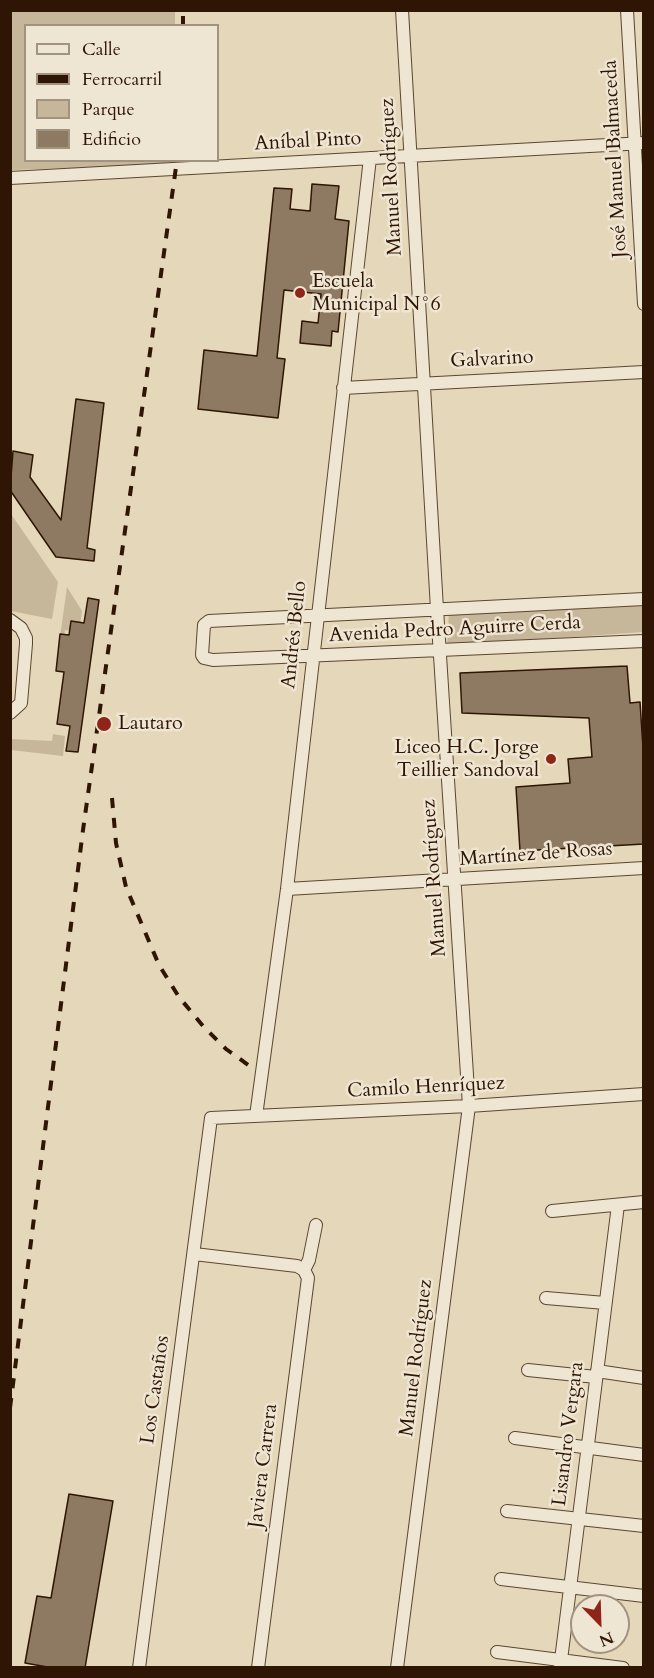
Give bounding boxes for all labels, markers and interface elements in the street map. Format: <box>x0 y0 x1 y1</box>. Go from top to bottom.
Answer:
legend <box>24 24 219 162</box>
text: Calle <box>82 37 121 62</box>
street label: José Manuel Balmaceda <box>599 59 633 259</box>
text: Ferrocarril <box>82 67 162 92</box>
text: Parque <box>82 97 135 122</box>
street label: Manuel Rodríguez <box>376 98 408 256</box>
text: Edificio <box>82 127 141 152</box>
street label: Aníbal Pinto <box>254 127 362 157</box>
place label: Escuela Municipal N°6 <box>312 270 441 317</box>
marker: Escuela Municipal N°6 <box>293 286 307 300</box>
street label: Galvarino <box>450 346 534 374</box>
street label: Andrés Bello <box>277 580 313 690</box>
street label: Avenida Pedro Aguirre Cerda <box>328 611 582 649</box>
place label: Lautaro <box>118 712 183 736</box>
marker: Lautaro <box>95 715 113 733</box>
place label: Liceo H.C. Jorge Teillier Sandoval <box>394 736 539 783</box>
marker: Liceo H.C. Jorge Teillier Sandoval <box>544 752 558 766</box>
street label: Manuel Rodríguez <box>418 798 452 958</box>
street label: Martínez de Rosas <box>459 838 613 872</box>
street label: Camilo Henríquez <box>347 1072 505 1104</box>
street label: Manuel Rodríguez <box>395 1278 439 1438</box>
street label: Los Castaños <box>137 1334 175 1446</box>
street label: Lisandro Vergara <box>548 1360 590 1508</box>
street label: Javiera Carrera <box>244 1402 284 1530</box>
north arrow <box>570 1594 630 1654</box>
text: N <box>596 1626 617 1652</box>

